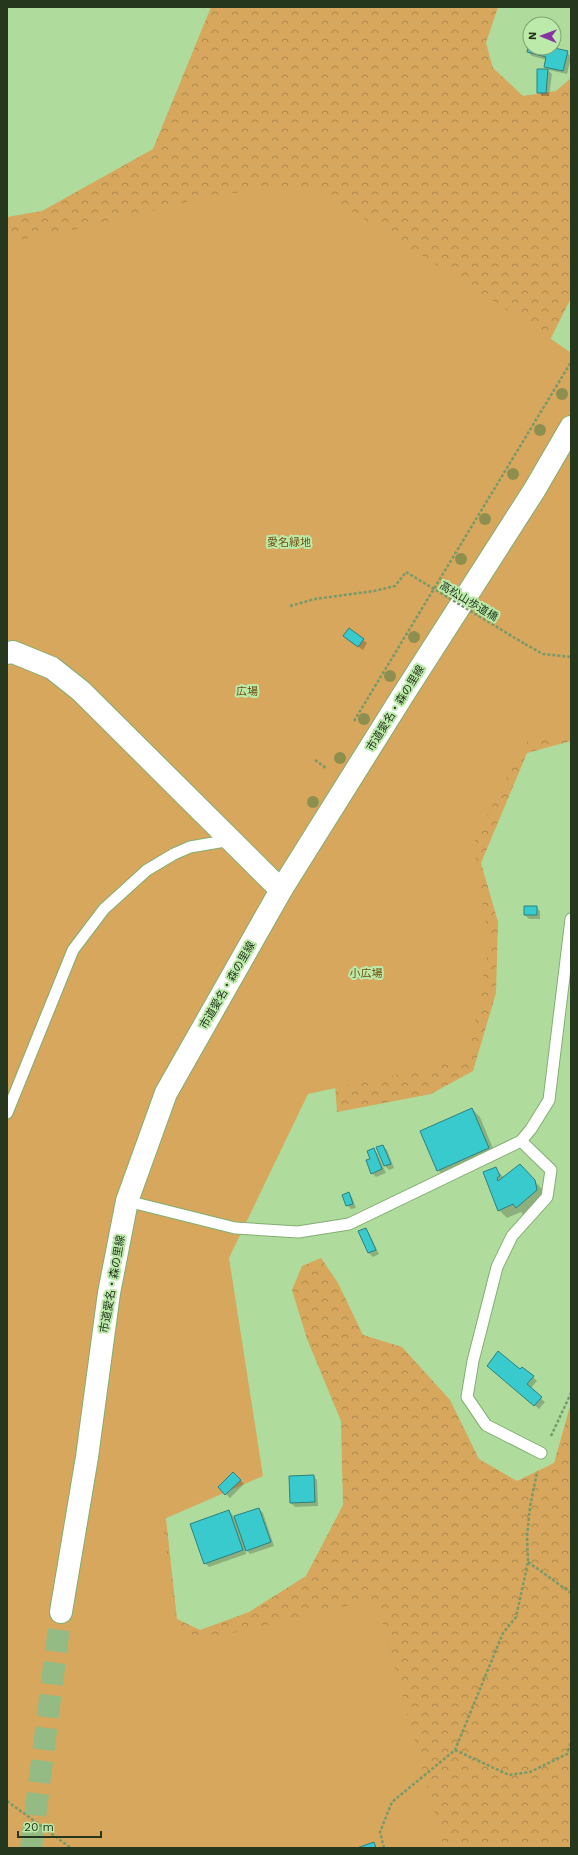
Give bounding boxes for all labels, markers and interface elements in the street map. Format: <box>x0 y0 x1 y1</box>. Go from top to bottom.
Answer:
north arrow <box>522 16 562 56</box>
text: N <box>526 32 539 40</box>
park label: 愛名緑地 <box>267 536 311 549</box>
street label: 高松山歩道橋 <box>437 579 500 624</box>
street label: 市道愛名・森の里線 <box>364 663 427 754</box>
park label: 広場 <box>236 685 258 698</box>
street label: 市道愛名・森の里線 <box>197 939 258 1031</box>
park label: 小広場 <box>350 967 383 980</box>
street label: 市道愛名・森の里線 <box>97 1234 127 1334</box>
scale bar <box>18 1813 101 1839</box>
text: 20 m <box>24 1820 54 1834</box>

